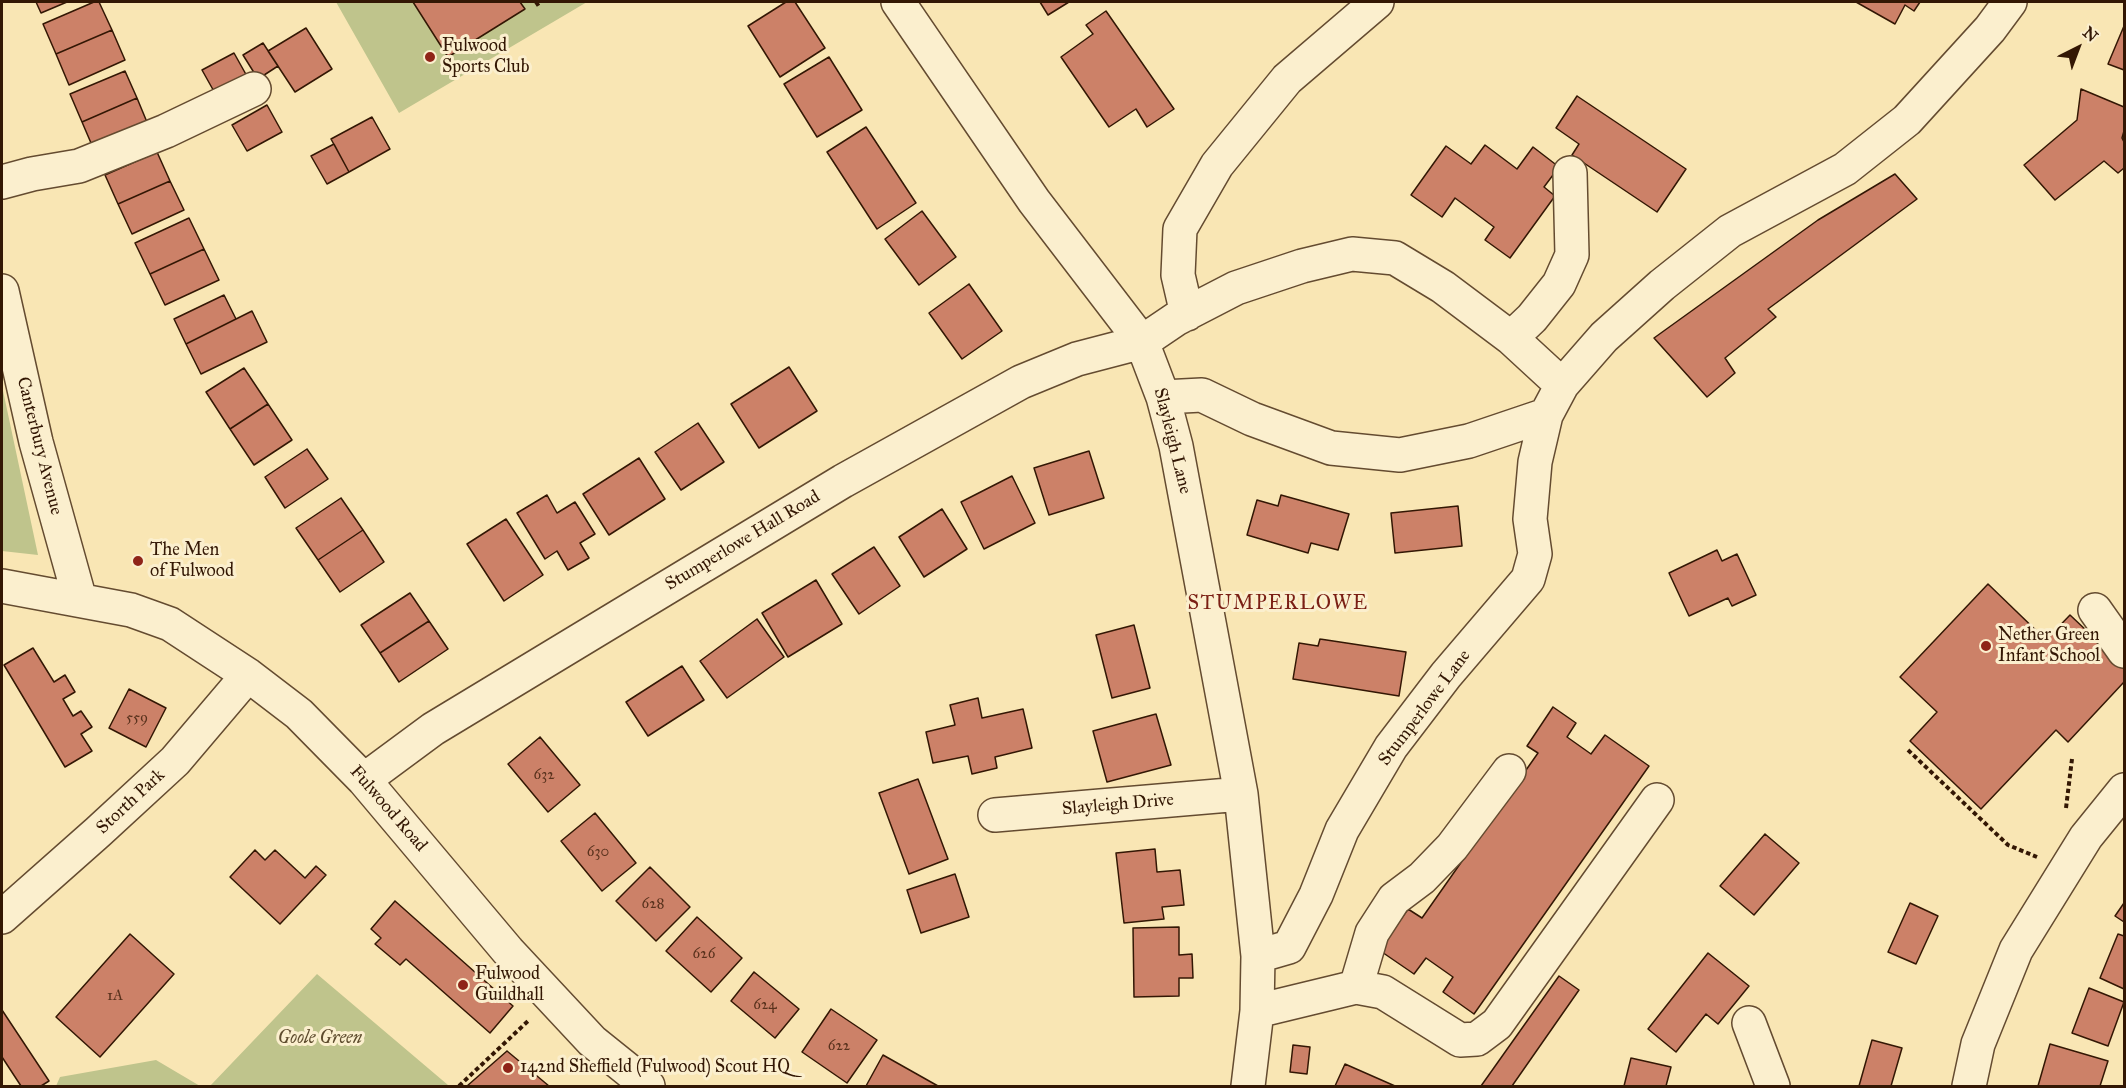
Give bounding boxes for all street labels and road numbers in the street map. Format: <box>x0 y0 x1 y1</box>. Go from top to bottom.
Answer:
street label: Canterbury Avenue <box>11 375 67 517</box>
street label: Slayleigh Lane <box>1148 386 1196 496</box>
street label: Stumperlowe Hall Road <box>662 486 824 596</box>
street label: Stumperlowe Lane <box>1374 646 1476 770</box>
street label: Fulwood Road <box>345 761 431 857</box>
street label: Storth Park <box>92 765 170 839</box>
street label: Slayleigh Drive <box>1061 789 1175 821</box>

